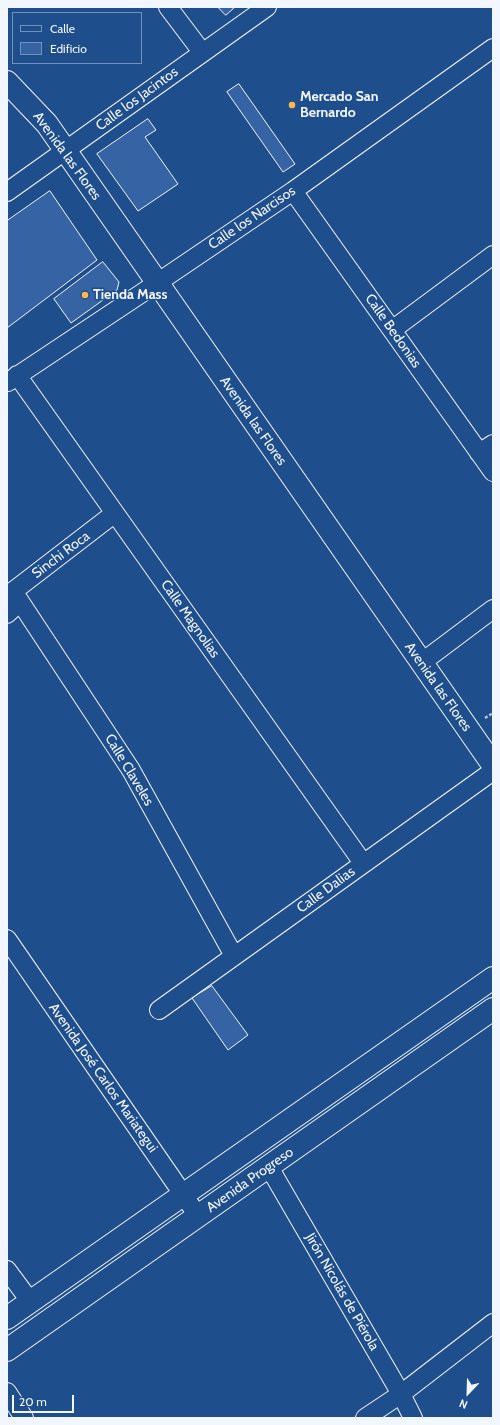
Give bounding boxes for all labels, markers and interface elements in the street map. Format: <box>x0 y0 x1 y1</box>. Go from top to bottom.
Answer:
legend <box>12 12 142 64</box>
text: Calle <box>50 21 75 36</box>
text: Edificio <box>50 41 87 56</box>
street label: Calle los Jacintos <box>93 64 181 134</box>
place label: Mercado San Bernardo <box>300 89 378 122</box>
marker: Mercado San Bernardo <box>287 100 297 110</box>
street label: Avenida las Flores <box>29 109 105 203</box>
street label: Calle los Narcisos <box>205 183 299 253</box>
place label: Tienda Mass <box>93 287 167 303</box>
marker: Tienda Mass <box>80 290 90 300</box>
street label: Calle Bedonias <box>361 291 425 371</box>
street label: Avenida las Flores <box>216 373 290 469</box>
street label: Sinchi Roca <box>29 528 93 582</box>
street label: Calle Magnolias <box>157 577 223 661</box>
street label: Avenida las Flores <box>401 639 475 735</box>
street label: Calle Claveles <box>101 731 157 809</box>
street label: Calle Dalias <box>294 863 358 917</box>
street label: Avenida José Carlos Mariategui <box>45 1000 161 1156</box>
street label: Avenida Progreso <box>203 1144 297 1216</box>
street label: Jirón Nicolás de Piérola <box>301 1230 383 1354</box>
north arrow <box>448 1373 488 1413</box>
scale bar <box>14 1387 76 1413</box>
text: 20 m <box>19 1394 47 1409</box>
text: N <box>457 1396 470 1412</box>

